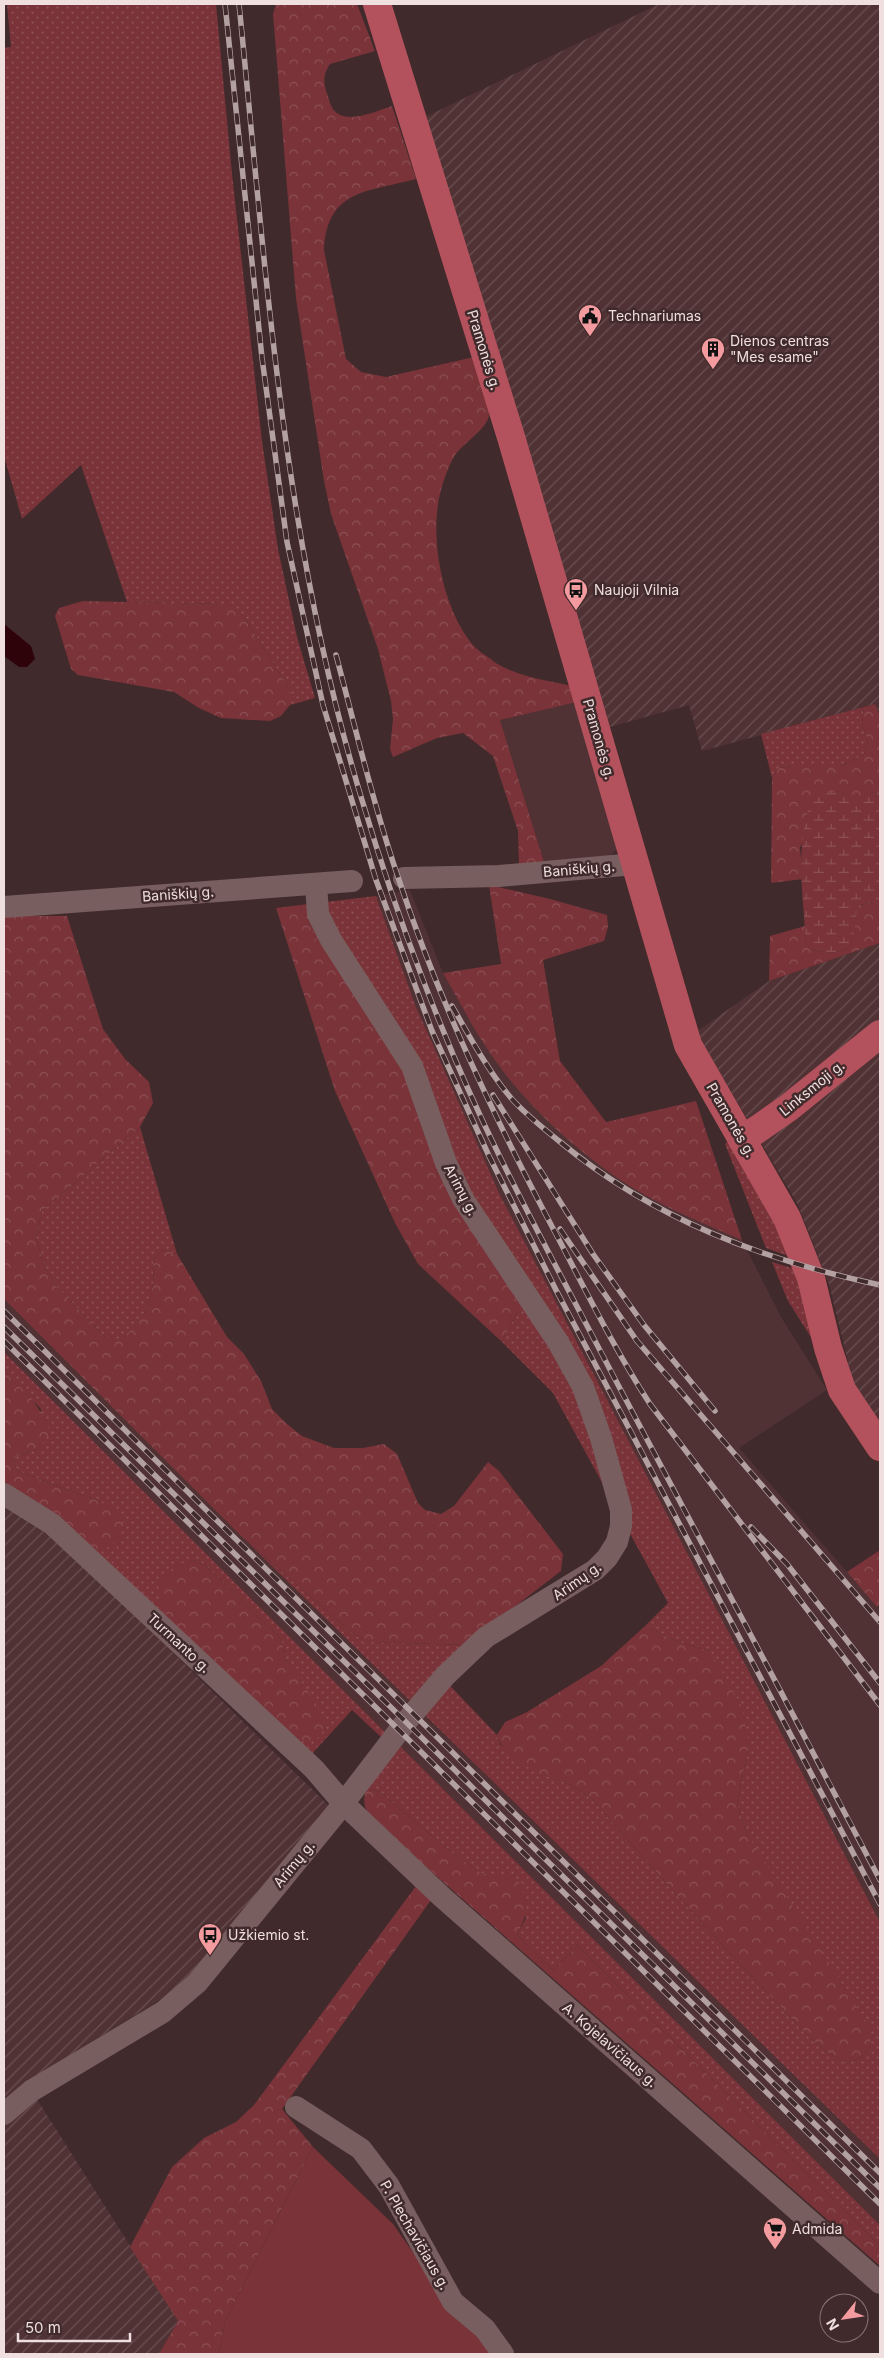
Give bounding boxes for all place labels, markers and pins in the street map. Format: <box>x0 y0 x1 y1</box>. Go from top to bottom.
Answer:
public building icon: Technariumas <box>577 303 603 337</box>
place label: Technariumas <box>608 307 701 324</box>
place label: Dienos centras "Mes esame" <box>730 332 829 365</box>
building icon: Dienos centras "Mes esame" <box>700 336 726 370</box>
bus stop icon: Naujoji Vilnia <box>563 577 589 611</box>
place label: Naujoji Vilnia <box>594 581 679 598</box>
bus stop icon: Užkiemio st. <box>197 1922 223 1956</box>
place label: Užkiemio st. <box>228 1926 309 1943</box>
supermarket icon: Admida <box>762 2216 788 2250</box>
place label: Admida <box>792 2220 842 2237</box>

